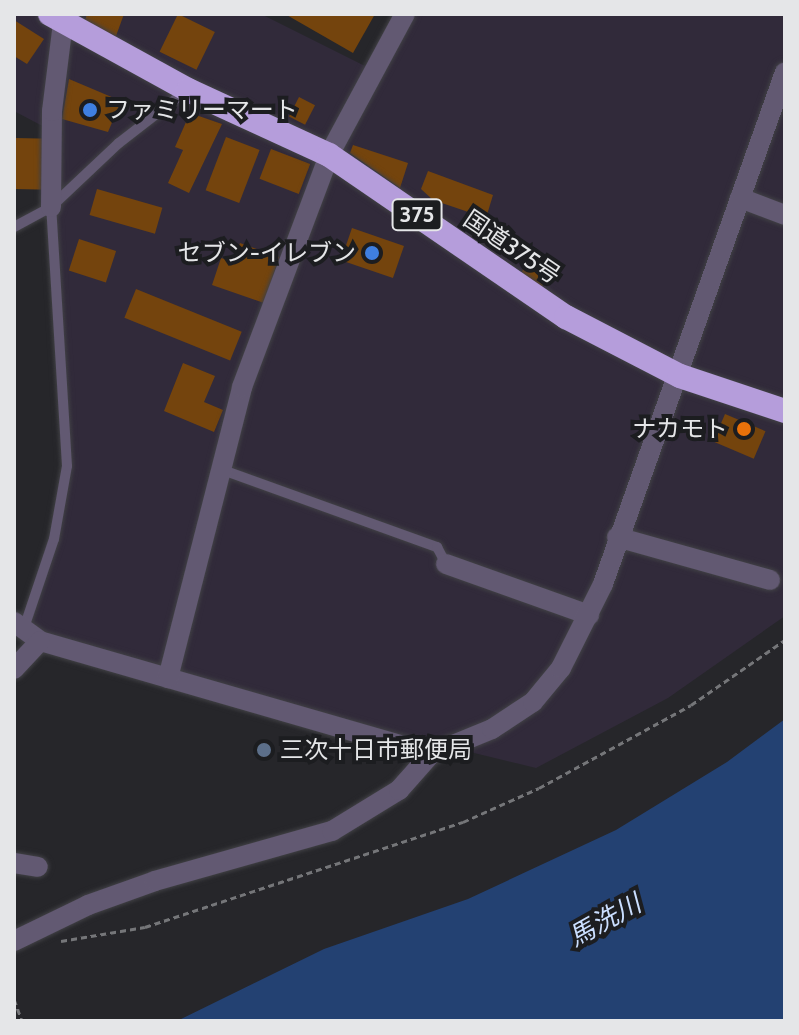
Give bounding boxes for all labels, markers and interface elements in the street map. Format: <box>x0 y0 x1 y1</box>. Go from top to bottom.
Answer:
place label: ファミリーマート <box>106 96 298 124</box>
marker: ファミリーマート <box>81 101 99 119</box>
road number: 375 <box>391 197 443 233</box>
street label: 国道375号 <box>458 204 566 290</box>
place label: セブン-イレブン <box>178 239 356 267</box>
marker: セブン-イレブン <box>363 244 381 262</box>
place label: ナカモト <box>632 415 728 443</box>
marker: ナカモト <box>735 420 753 438</box>
place label: 三次十日市郵便局 <box>280 736 472 764</box>
marker: 三次十日市郵便局 <box>255 741 273 759</box>
water label: 馬洗川 <box>563 888 647 954</box>

